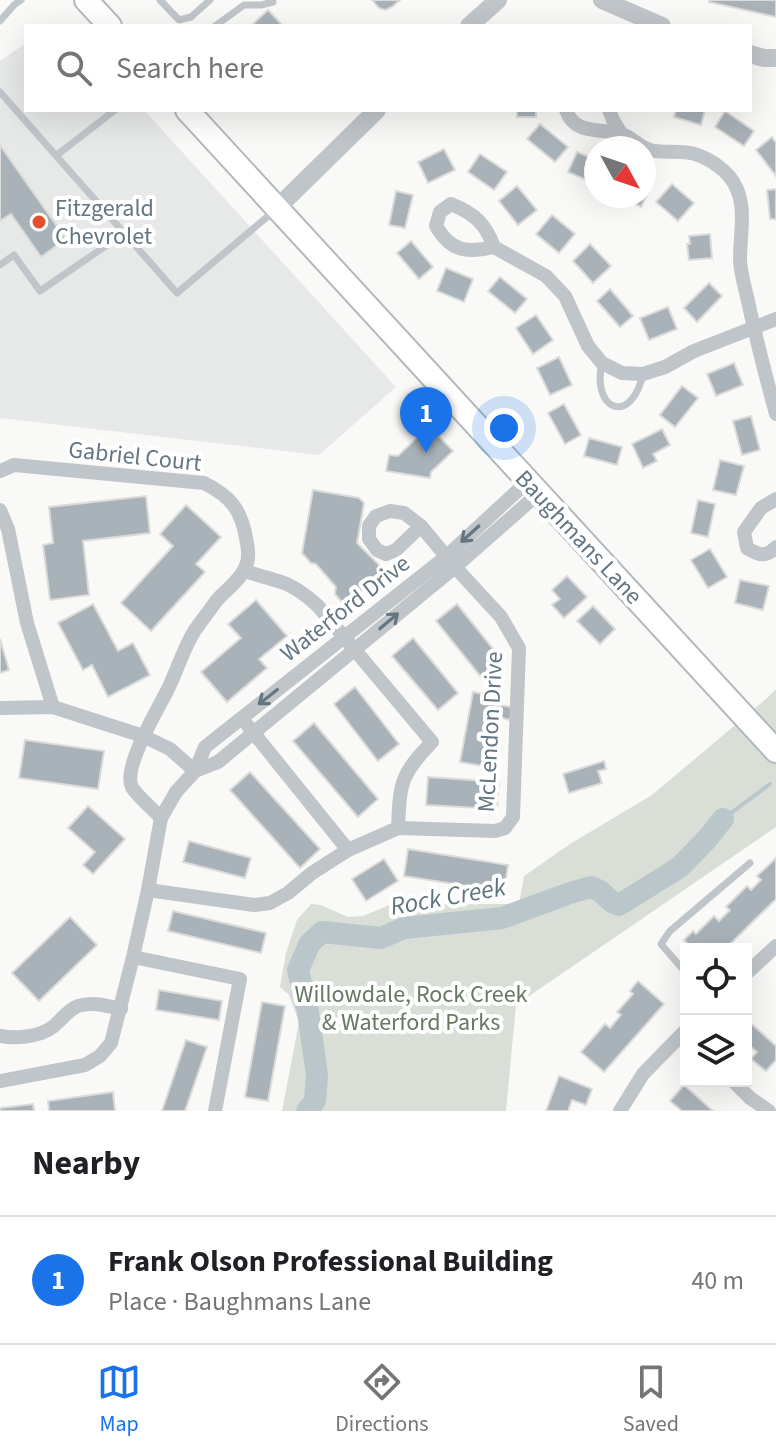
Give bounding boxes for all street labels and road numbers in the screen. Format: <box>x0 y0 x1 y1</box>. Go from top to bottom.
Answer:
street label: Gabriel Court <box>67 432 203 481</box>
street label: Baughmans Lane <box>507 462 650 613</box>
street label: Waterford Drive <box>273 547 418 670</box>
street label: McLendon Drive <box>469 651 512 813</box>

